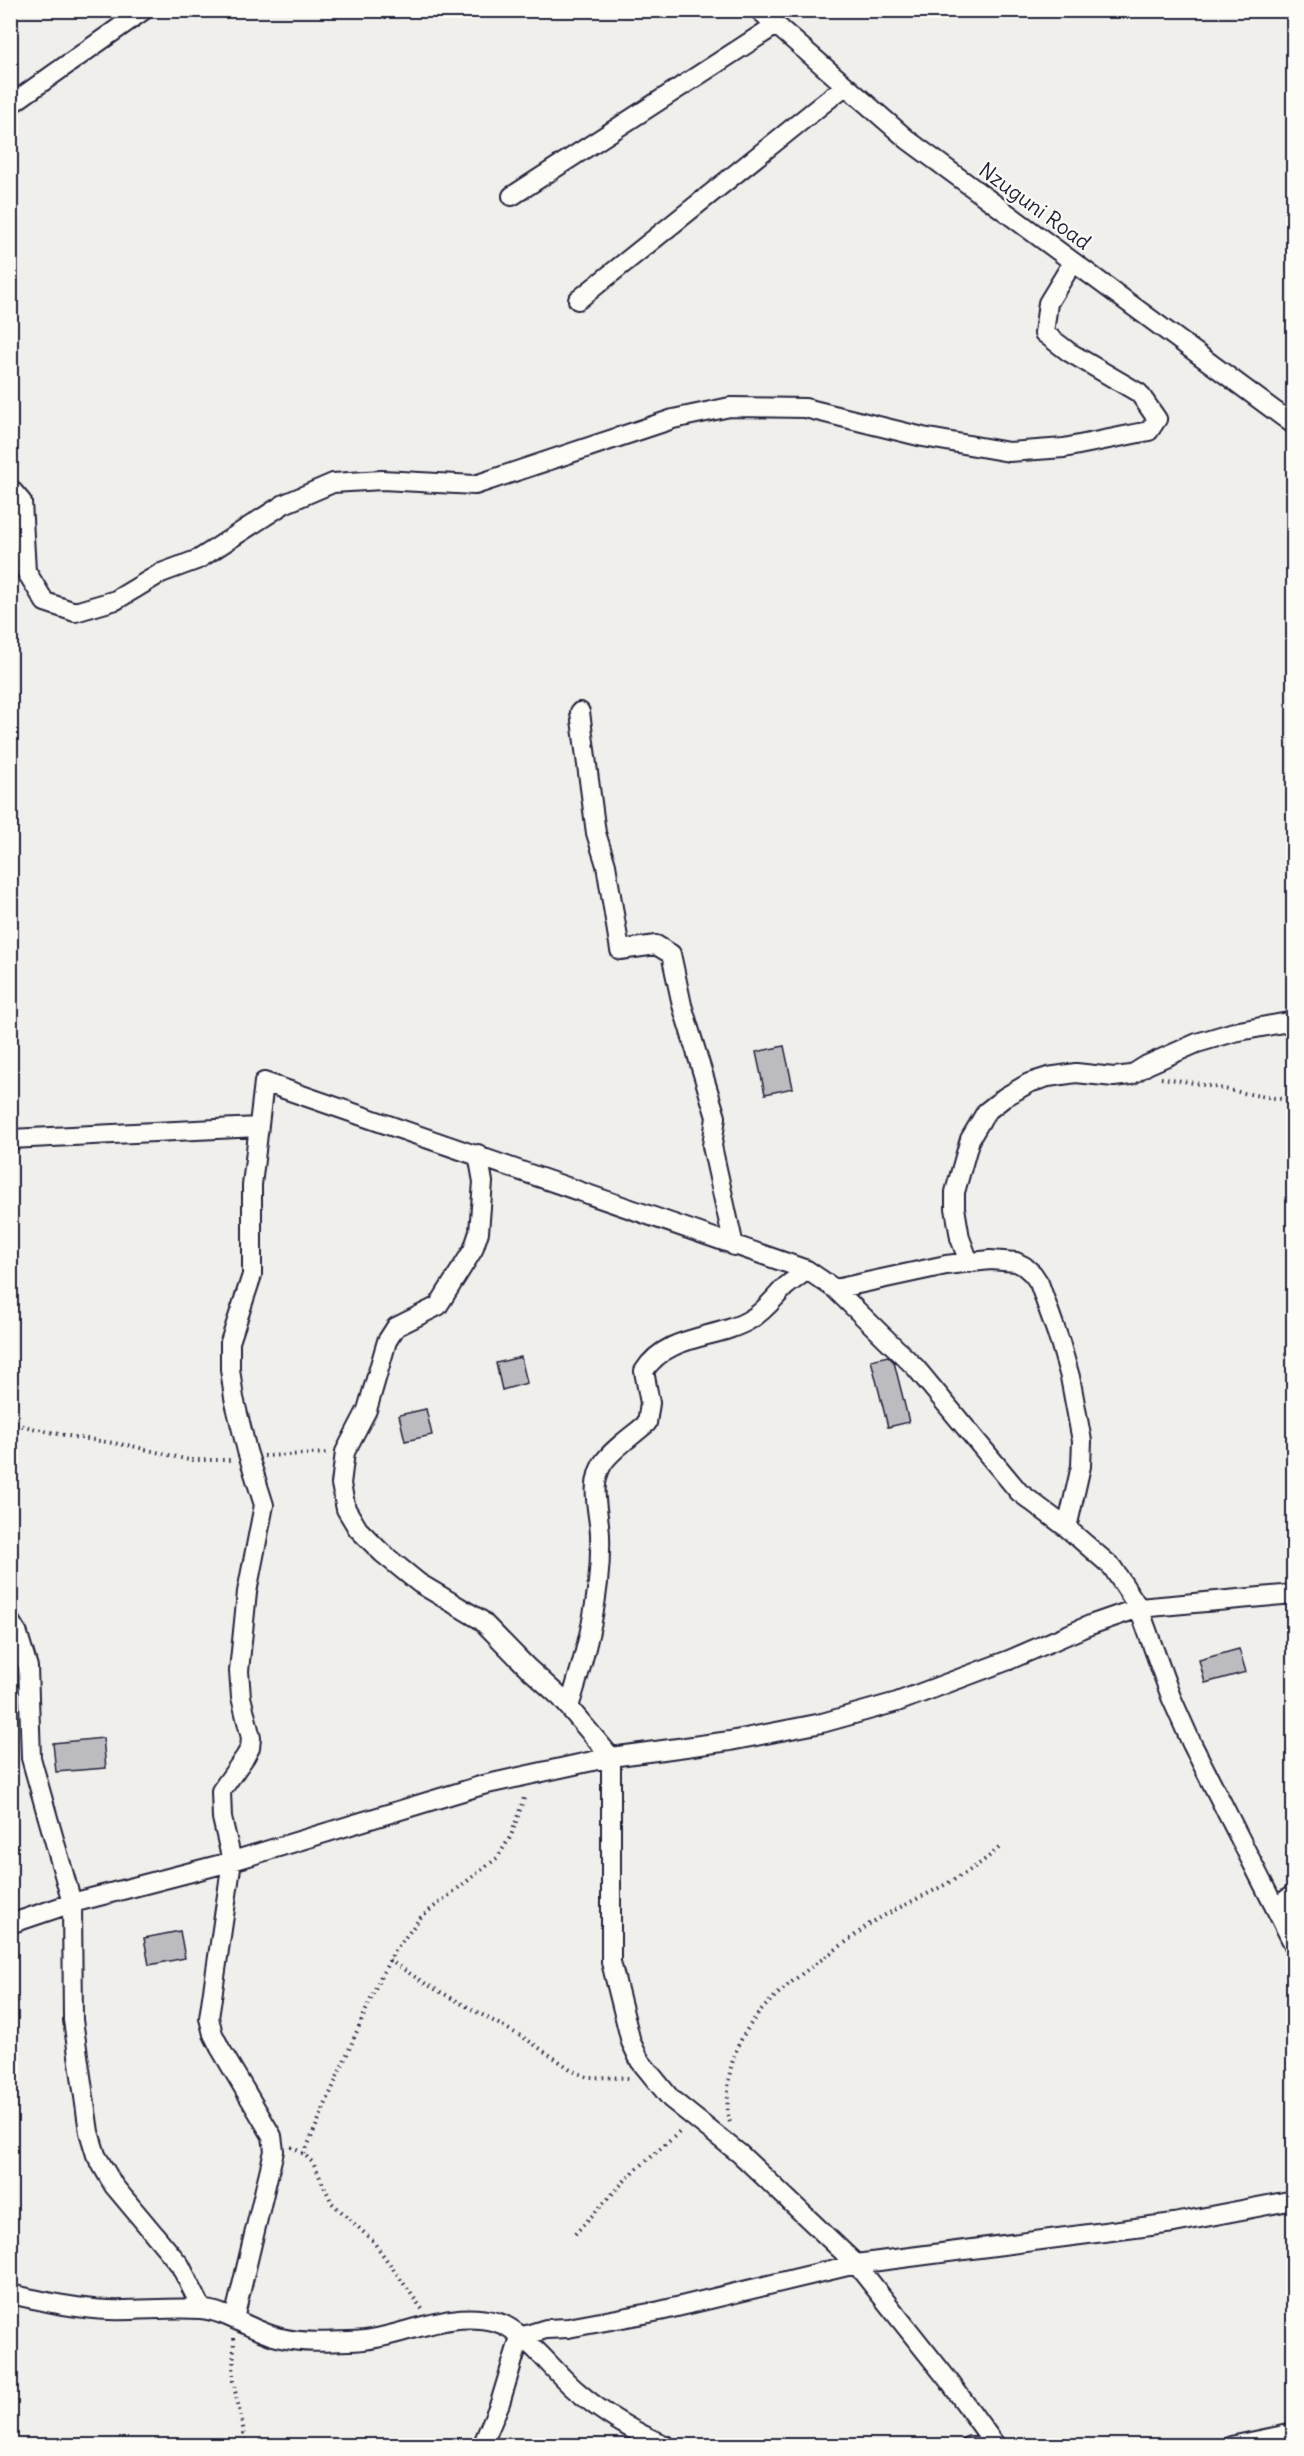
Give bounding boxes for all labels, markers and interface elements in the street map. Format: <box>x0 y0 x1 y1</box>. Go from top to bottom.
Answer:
street label: Nzuguni Road <box>974 156 1096 256</box>

